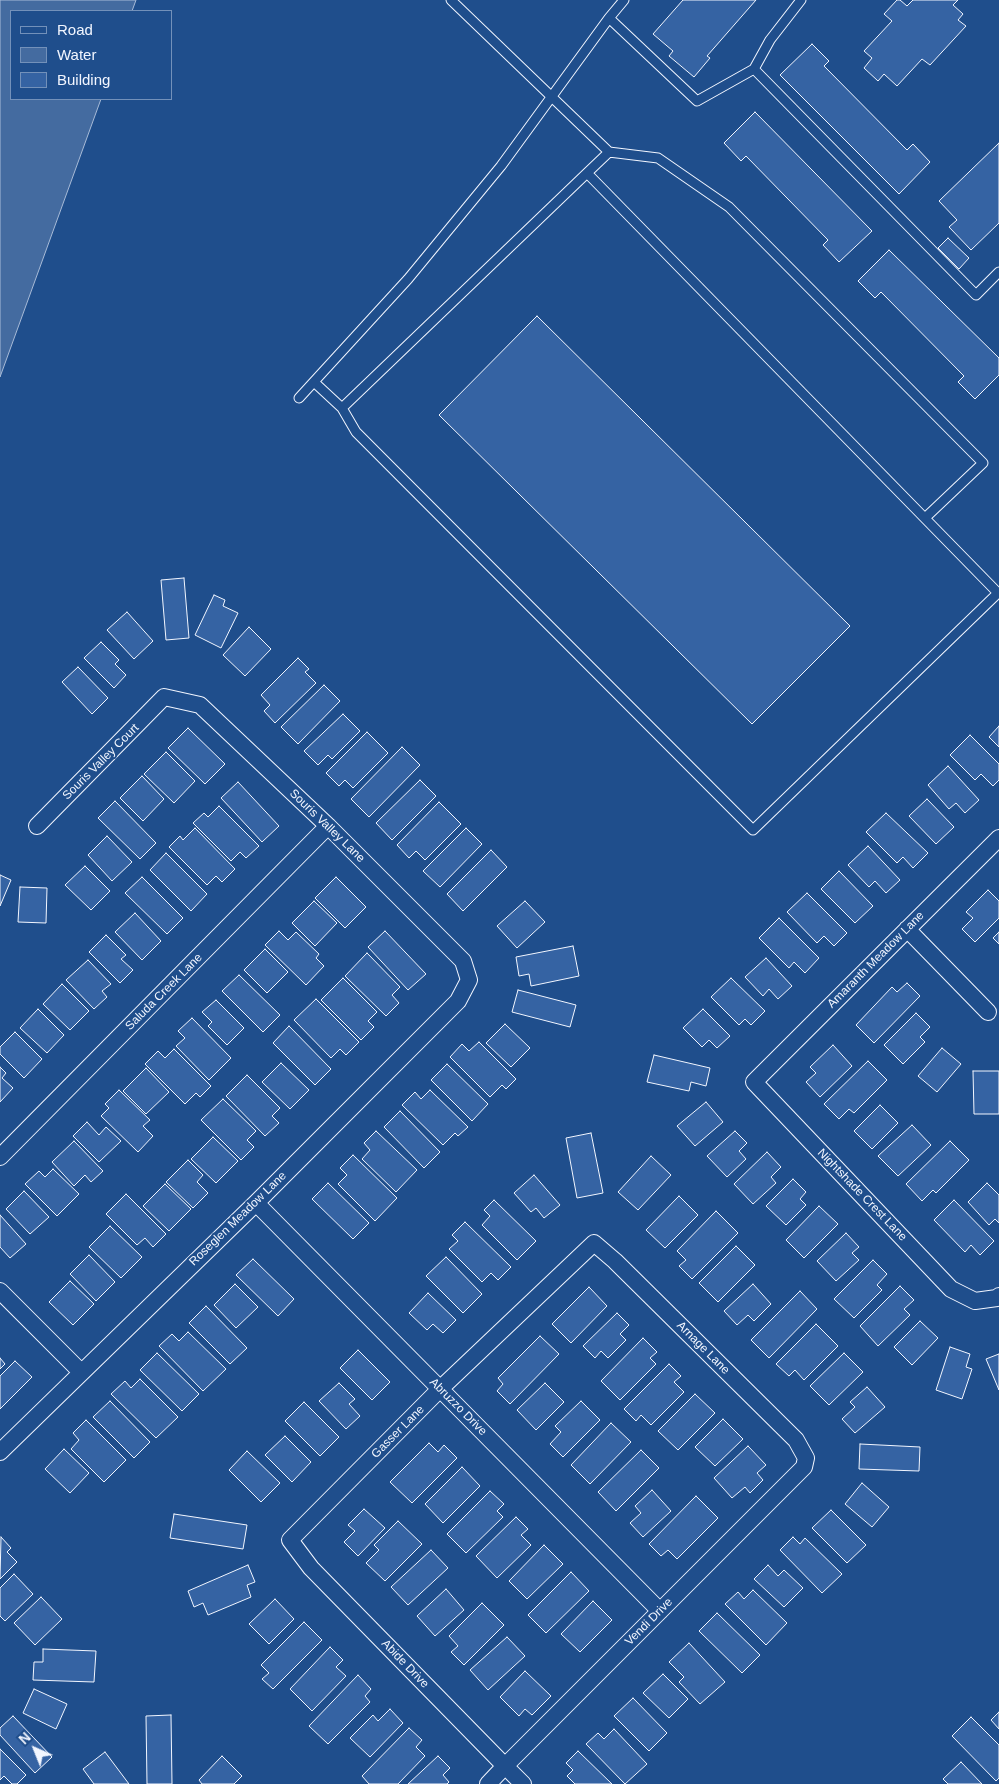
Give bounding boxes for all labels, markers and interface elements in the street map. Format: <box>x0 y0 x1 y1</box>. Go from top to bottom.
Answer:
legend <box>10 10 172 100</box>
text: Road <box>57 21 93 38</box>
text: Water <box>57 46 96 63</box>
text: Building <box>57 71 110 88</box>
street label: Souris Valley Court <box>60 721 142 803</box>
street label: Souris Valley Lane <box>286 786 368 866</box>
street label: Amaranth Meadow Lane <box>825 909 927 1011</box>
street label: Saluda Creek Lane <box>123 951 205 1033</box>
street label: Nightshade Crest Lane <box>814 1146 910 1244</box>
street label: Roseglen Meadow Lane <box>186 1169 290 1269</box>
street label: Arnage Lane <box>674 1319 732 1377</box>
street label: Abruzzo Drive <box>426 1375 490 1439</box>
street label: Gasser Lane <box>369 1403 427 1461</box>
street label: Vendi Drive <box>622 1595 676 1649</box>
street label: Abide Drive <box>378 1637 432 1691</box>
north arrow <box>10 1724 60 1774</box>
text: N <box>15 1729 34 1747</box>

